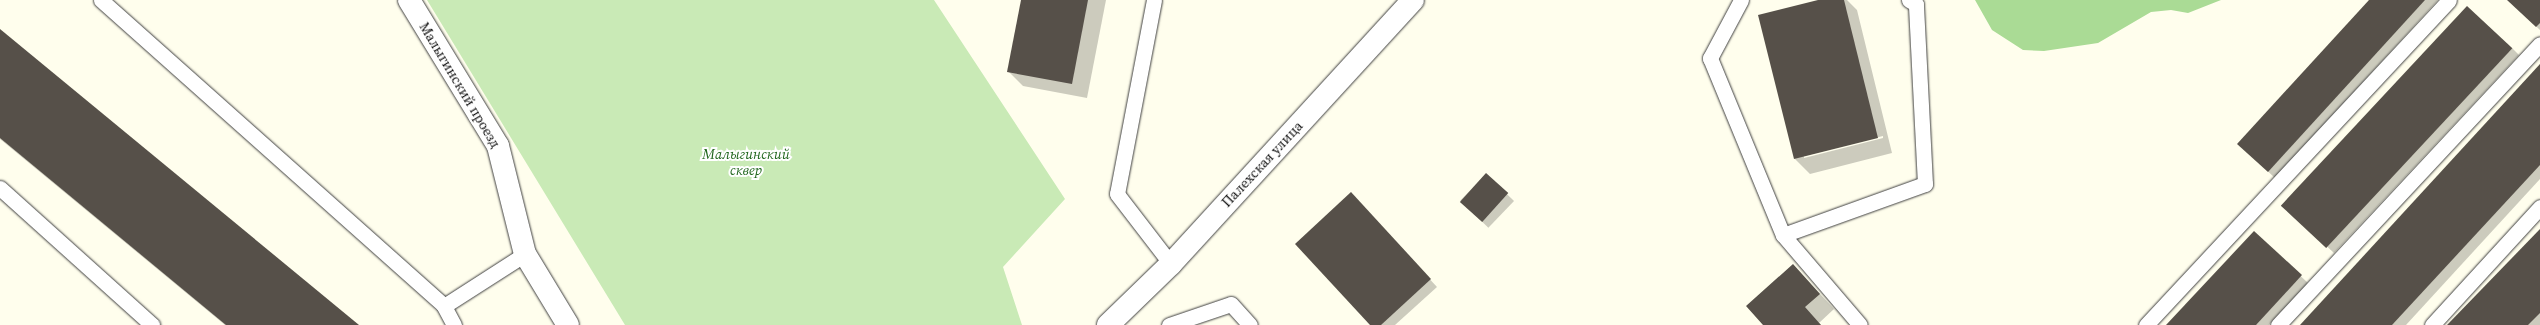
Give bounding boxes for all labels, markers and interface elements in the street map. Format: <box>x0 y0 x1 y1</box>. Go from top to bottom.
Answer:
street label: Малыгинский проезд <box>416 19 504 151</box>
street label: Палехская улица <box>1218 118 1306 210</box>
park label: Малыгинский сквер <box>702 146 790 178</box>

